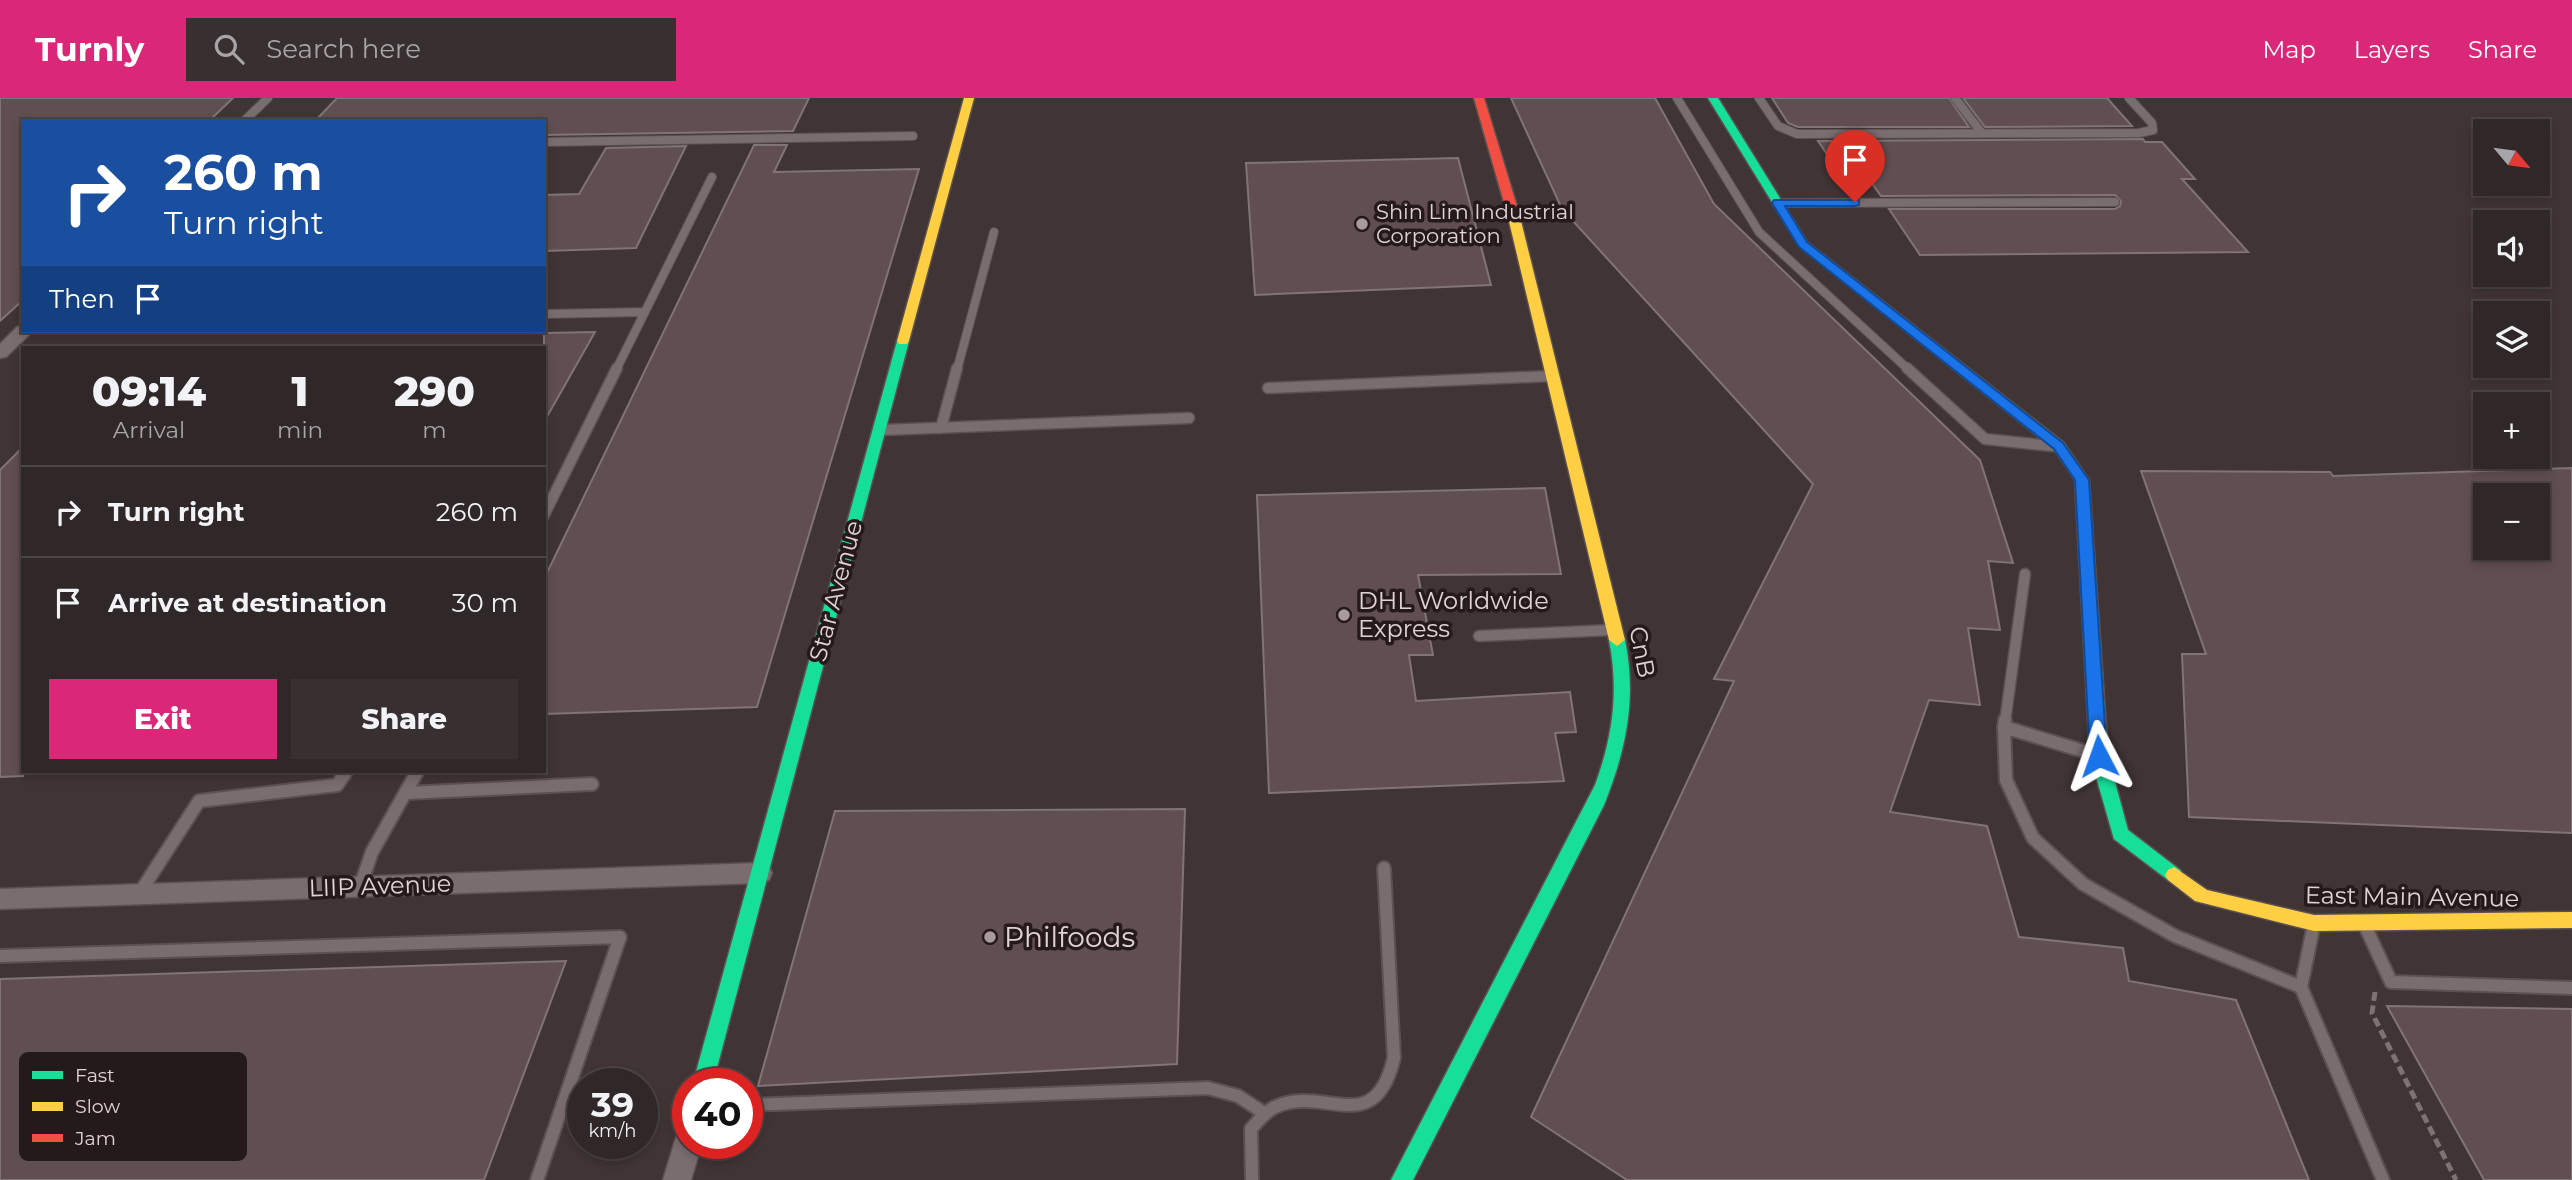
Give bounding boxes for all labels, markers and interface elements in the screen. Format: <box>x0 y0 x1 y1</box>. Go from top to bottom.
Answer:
search box <box>186 18 676 81</box>
text: Turnly <box>35 29 144 69</box>
icon: search <box>210 30 248 68</box>
text: Search here <box>266 33 421 65</box>
text: Map <box>2262 35 2316 64</box>
text: Layers <box>2354 35 2430 64</box>
text: Share <box>2468 35 2537 64</box>
north arrow <box>2473 119 2550 196</box>
map controls <box>2473 119 2550 560</box>
pin <box>1825 130 1885 202</box>
icon: arrive <box>1836 141 1874 179</box>
text: 260 m <box>164 143 323 202</box>
icon: right <box>49 147 140 238</box>
place label: Shin Lim Industrial Corporation <box>1376 199 1574 248</box>
text: Turn right <box>164 203 324 242</box>
button: sound <box>2473 210 2550 287</box>
marker: Shin Lim Industrial Corporation <box>1354 216 1370 232</box>
icon: arrive <box>129 280 167 318</box>
text: Then <box>49 283 115 315</box>
button: layers <box>2473 301 2550 378</box>
text: 09:14 <box>92 365 206 417</box>
text: 1 <box>292 365 309 417</box>
text: 290 <box>394 365 475 417</box>
button: + <box>2473 392 2550 469</box>
text: Arrival <box>113 416 185 444</box>
text: min <box>277 416 323 444</box>
text: m <box>422 416 447 444</box>
button: − <box>2473 483 2550 560</box>
icon: right <box>49 493 87 531</box>
text: Turn right <box>108 496 244 528</box>
text: 260 m <box>436 496 518 528</box>
street label: Star Avenue <box>803 517 868 664</box>
icon: arrive <box>49 584 87 622</box>
place label: DHL Worldwide Express <box>1358 586 1549 643</box>
text: Arrive at destination <box>108 587 387 619</box>
text: 30 m <box>452 587 518 619</box>
marker: DHL Worldwide Express <box>1336 607 1352 623</box>
street label: CnB <box>1623 624 1662 680</box>
button: Exit <box>49 679 277 759</box>
button: Share <box>291 679 518 759</box>
position arrow <box>2062 719 2136 793</box>
street label: LIIP Avenue <box>308 869 452 902</box>
street label: East Main Avenue <box>2305 880 2519 913</box>
place label: Philfoods <box>1004 920 1135 954</box>
marker: Philfoods <box>982 929 998 945</box>
legend <box>18 1051 248 1162</box>
text: Fast <box>75 1064 115 1087</box>
speed limit sign: 40 <box>672 1068 763 1159</box>
text: 39 <box>591 1083 634 1126</box>
text: Slow <box>75 1095 120 1118</box>
text: km/h <box>588 1120 637 1142</box>
text: Jam <box>74 1127 116 1150</box>

